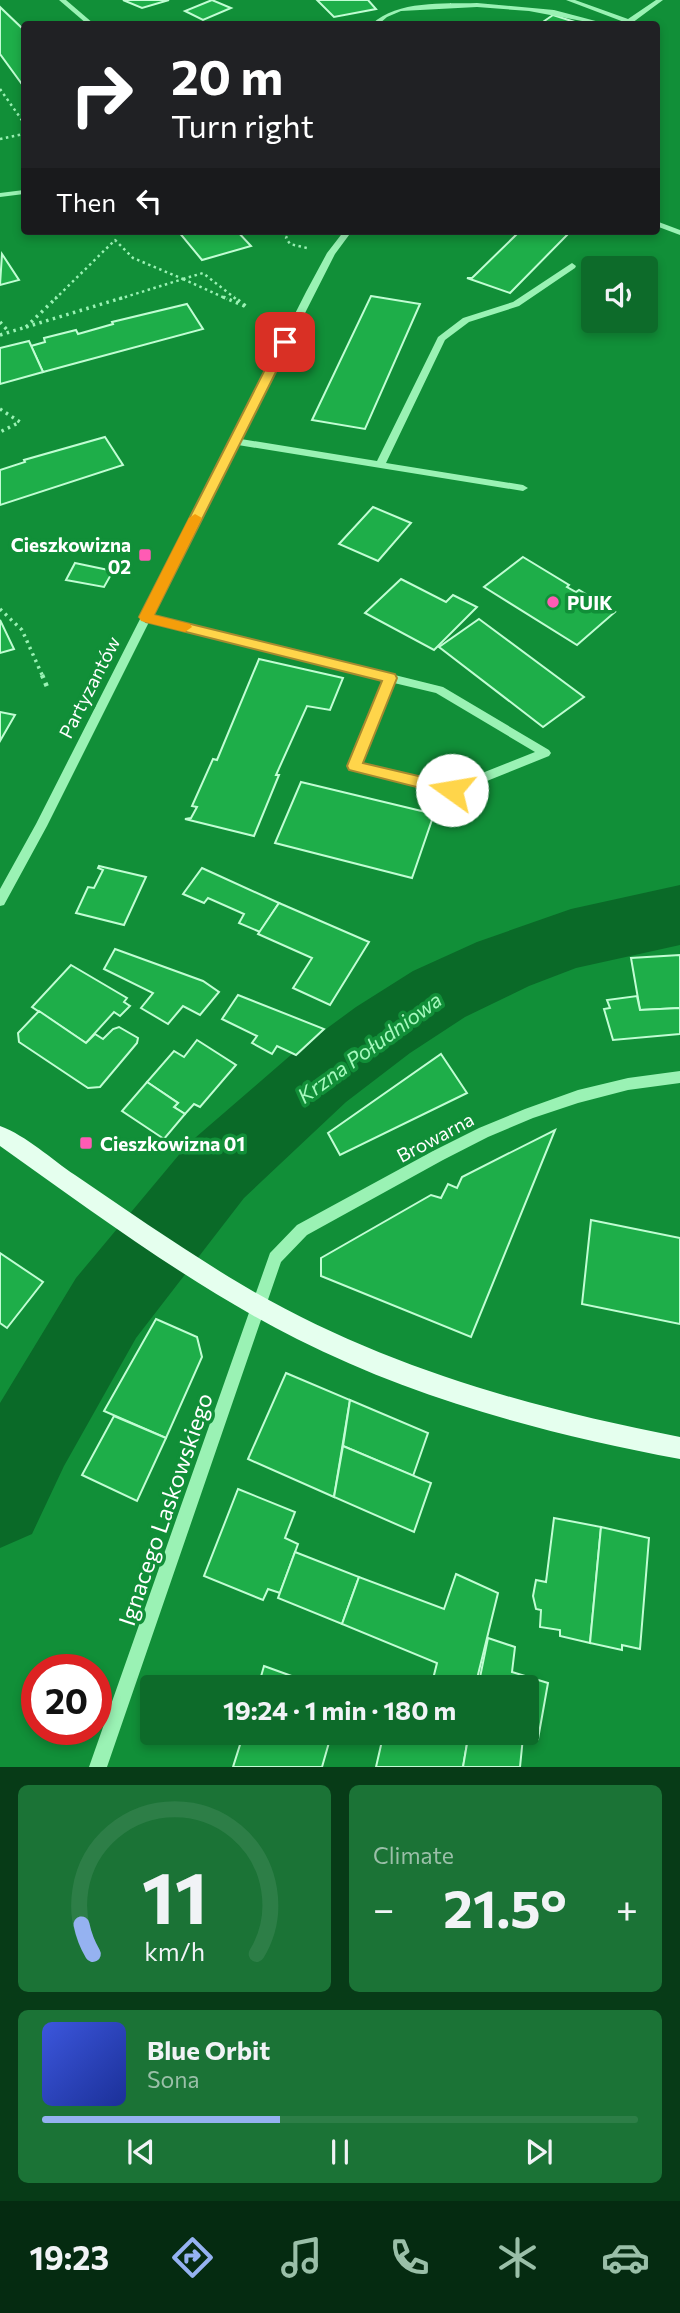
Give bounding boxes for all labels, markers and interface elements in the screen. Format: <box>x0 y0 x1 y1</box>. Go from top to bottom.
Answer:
text: 20 m <box>171 45 283 105</box>
icon: right <box>56 49 147 140</box>
text: Turn right <box>171 105 314 145</box>
icon: left <box>130 182 168 220</box>
text: Then <box>56 186 116 217</box>
map controls <box>581 256 658 333</box>
button: sound <box>581 256 658 333</box>
pin <box>255 312 315 372</box>
icon: arrive <box>266 323 304 361</box>
place label: Cieszkowizna 02 <box>11 533 131 578</box>
marker: Cieszkowizna 02 <box>137 547 153 563</box>
place label: PUIK <box>567 591 612 614</box>
marker: PUIK <box>545 594 561 610</box>
street label: Partyzantów <box>54 632 124 742</box>
position arrow <box>415 753 489 827</box>
water label: Krzna Południowa <box>292 986 446 1108</box>
street label: Browarna <box>393 1107 477 1167</box>
place label: Cieszkowizna 01 <box>100 1132 245 1155</box>
marker: Cieszkowizna 01 <box>78 1135 94 1151</box>
street label: Ignacego Laskowskiego <box>112 1389 218 1629</box>
speed limit sign: 20 <box>21 1654 112 1745</box>
text: 19:24 · 1 min · 180 m <box>223 1694 456 1725</box>
text: Climate <box>373 1841 454 1869</box>
text: 11 <box>142 1851 207 1940</box>
text: 21.5° <box>443 1875 567 1939</box>
text: − <box>373 1884 395 1931</box>
text: + <box>616 1884 638 1931</box>
text: km/h <box>144 1936 205 1966</box>
text: Blue Orbit <box>147 2034 270 2065</box>
text: Sona <box>147 2065 199 2093</box>
icon: previous <box>122 2133 160 2171</box>
icon: pause <box>321 2133 359 2171</box>
icon: next <box>520 2133 558 2171</box>
icon: directions <box>168 2233 217 2282</box>
icon: music <box>277 2233 326 2282</box>
icon: phone <box>385 2233 434 2282</box>
icon: climate <box>493 2233 542 2282</box>
icon: car <box>601 2233 650 2282</box>
text: 19:23 <box>30 2237 109 2277</box>

